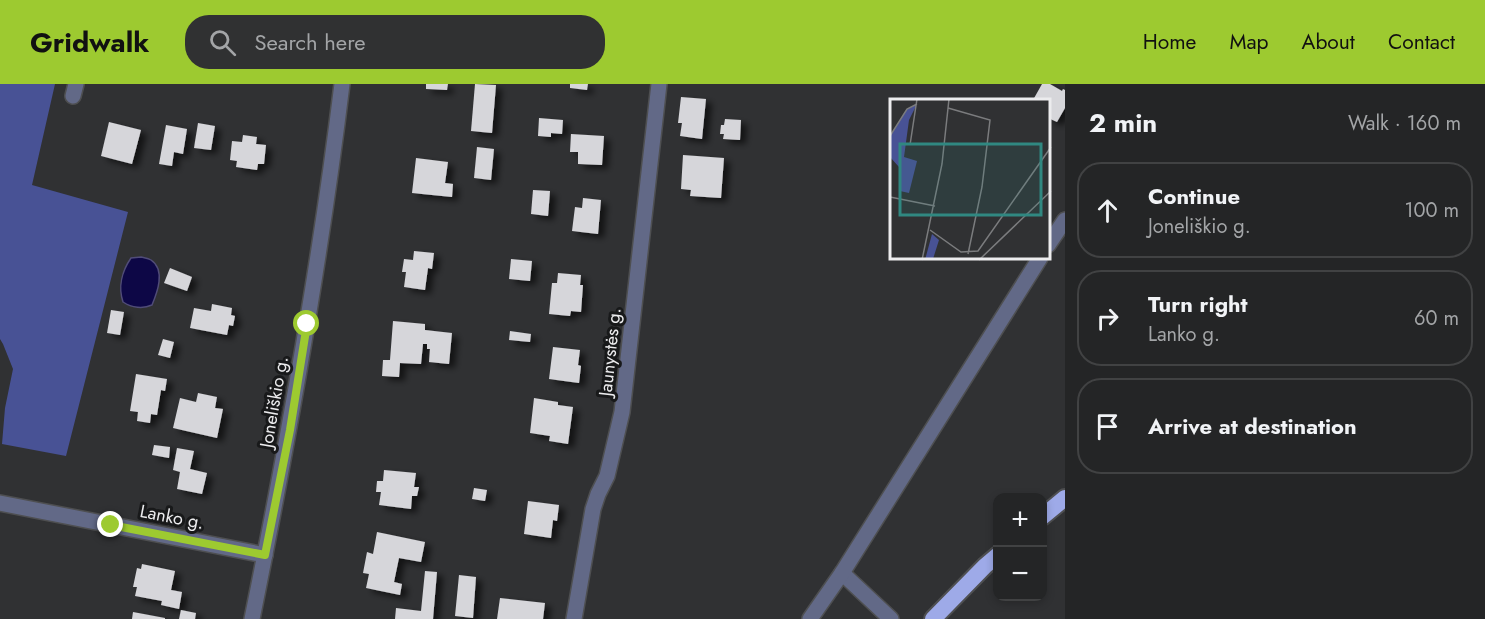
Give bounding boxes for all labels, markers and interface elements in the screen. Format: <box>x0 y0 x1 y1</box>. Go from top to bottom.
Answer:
search box <box>185 15 605 69</box>
text: Gridwalk <box>30 22 149 63</box>
icon: search <box>206 26 239 59</box>
text: Search here <box>254 26 366 58</box>
text: Home <box>1143 27 1196 57</box>
text: Map <box>1229 27 1269 57</box>
text: About <box>1302 27 1355 57</box>
text: Contact <box>1388 27 1455 57</box>
inset map <box>890 99 1050 260</box>
text: 2 min <box>1089 104 1157 142</box>
text: Walk · 160 m <box>1348 109 1461 138</box>
text: Continue <box>1148 180 1240 212</box>
icon: ahead <box>1091 194 1124 227</box>
text: 100 m <box>1404 196 1459 225</box>
text: Joneliškio g. <box>1148 212 1251 241</box>
text: Turn right <box>1148 288 1248 320</box>
icon: right <box>1091 302 1124 335</box>
text: 60 m <box>1414 304 1459 333</box>
street label: Jaunystės g. <box>592 306 628 400</box>
route start <box>293 310 319 336</box>
text: Lanko g. <box>1148 320 1220 349</box>
street label: Joneliškio g. <box>253 354 295 452</box>
icon: arrive <box>1091 410 1124 443</box>
text: Arrive at destination <box>1148 410 1357 442</box>
map controls <box>993 493 1047 601</box>
button: + <box>993 493 1047 547</box>
street label: Lanko g. <box>138 498 206 536</box>
route end <box>97 511 123 537</box>
button: − <box>993 547 1047 601</box>

